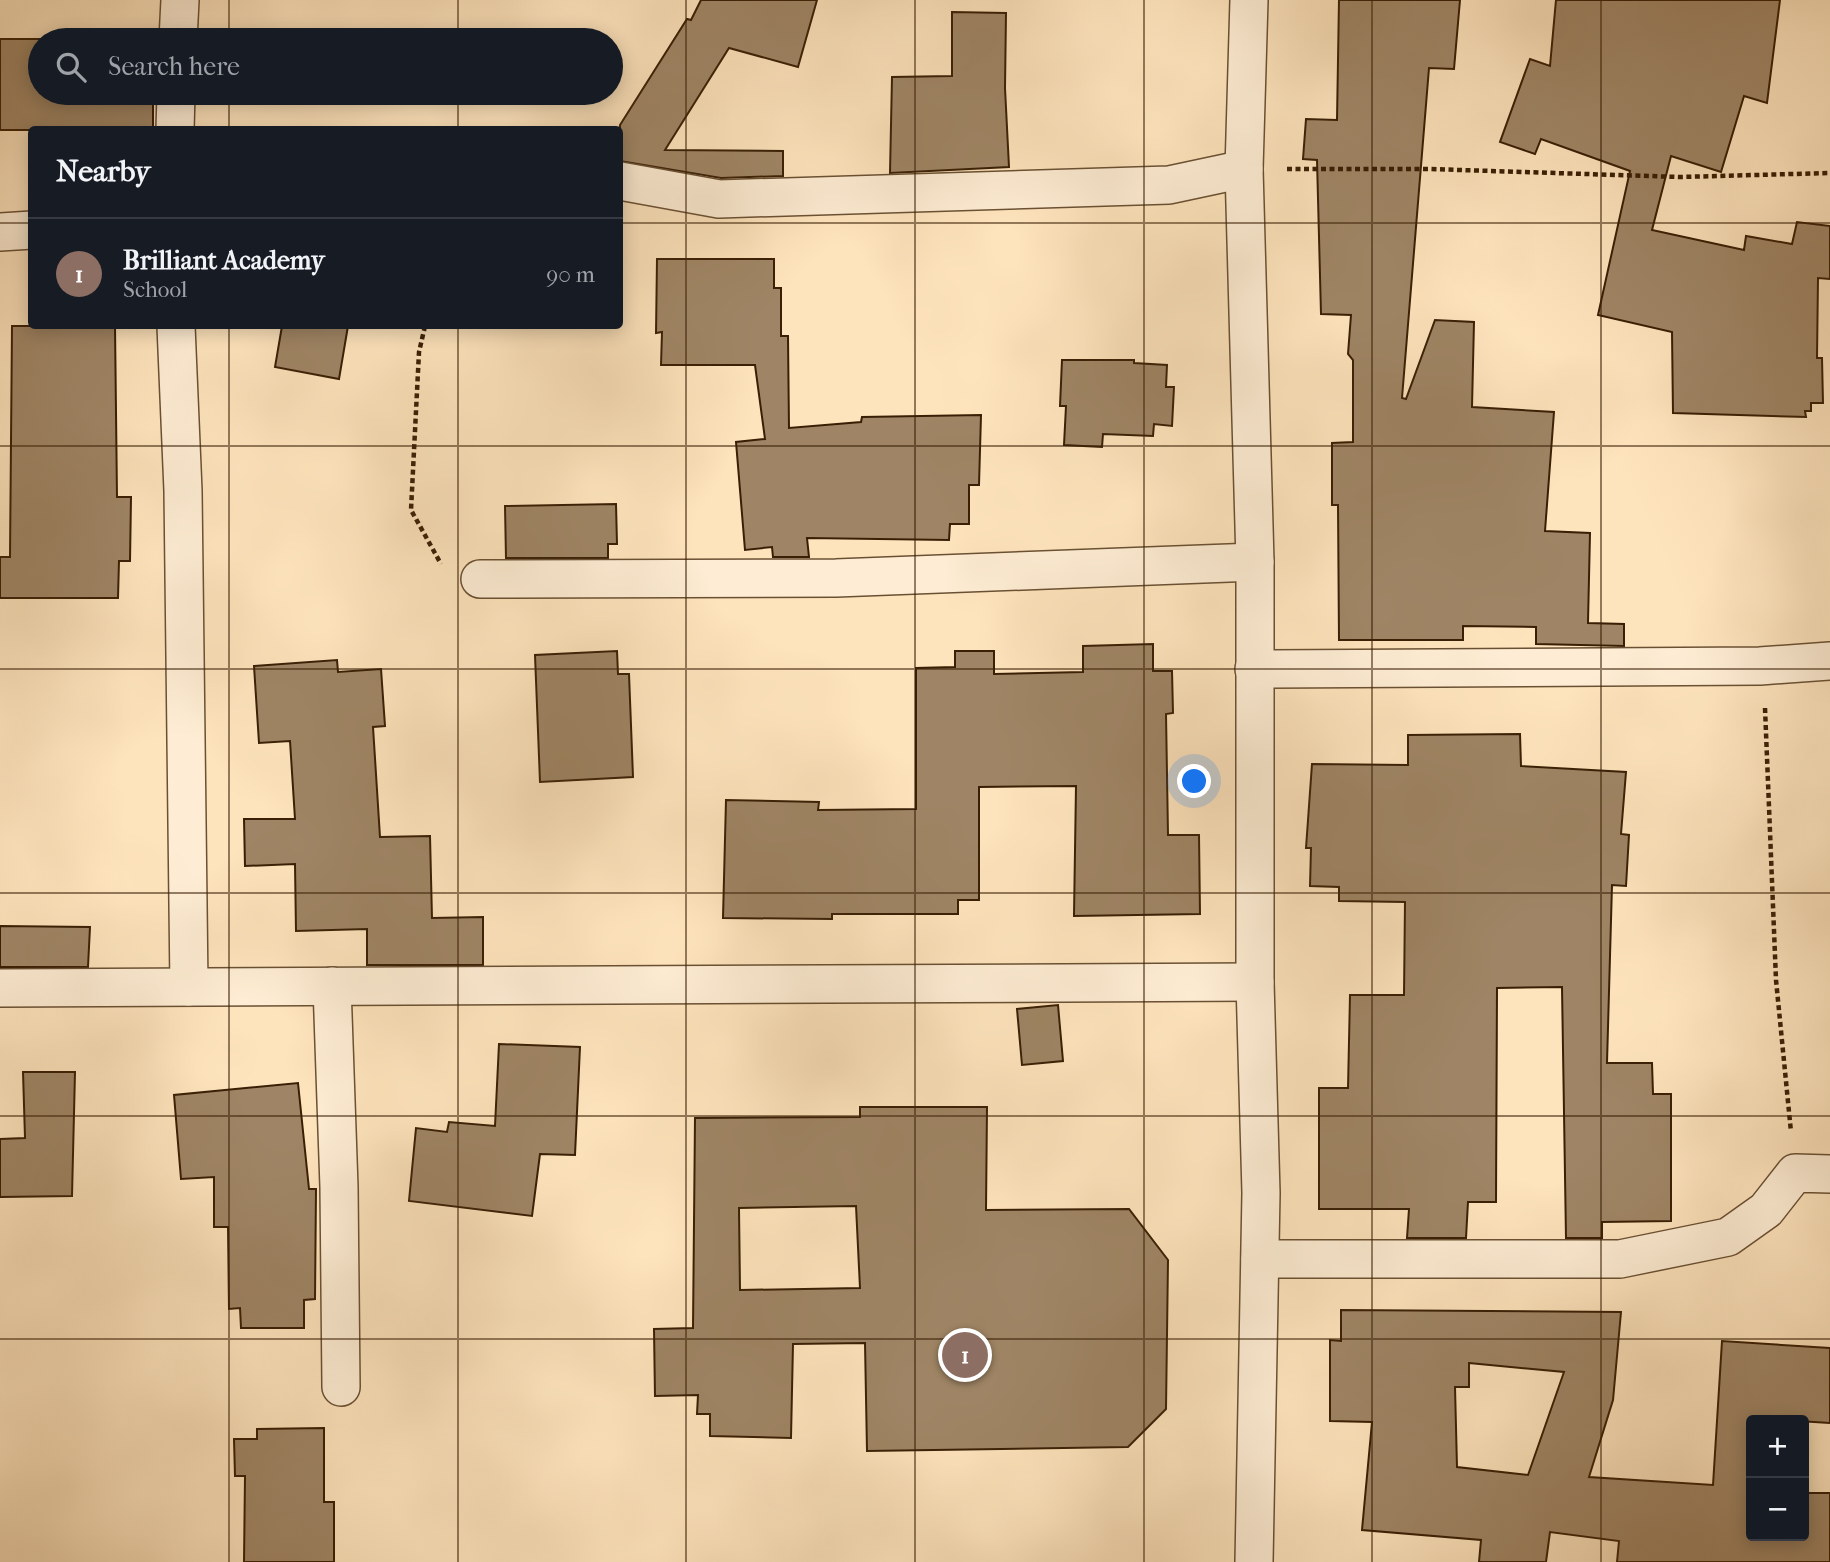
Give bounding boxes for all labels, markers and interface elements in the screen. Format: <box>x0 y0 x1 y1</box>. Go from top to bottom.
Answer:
search box <box>28 28 623 105</box>
icon: search <box>52 48 90 86</box>
text: Search here <box>108 51 240 82</box>
text: Nearby <box>56 154 151 189</box>
text: Brilliant Academy <box>123 245 325 276</box>
text: 1 <box>75 261 83 288</box>
text: 90 m <box>546 261 595 288</box>
text: School <box>123 276 187 303</box>
your location <box>1177 764 1211 798</box>
pin: 1 <box>942 1329 988 1381</box>
map controls <box>1746 1415 1809 1541</box>
button: + <box>1746 1415 1809 1478</box>
button: − <box>1746 1478 1809 1541</box>

